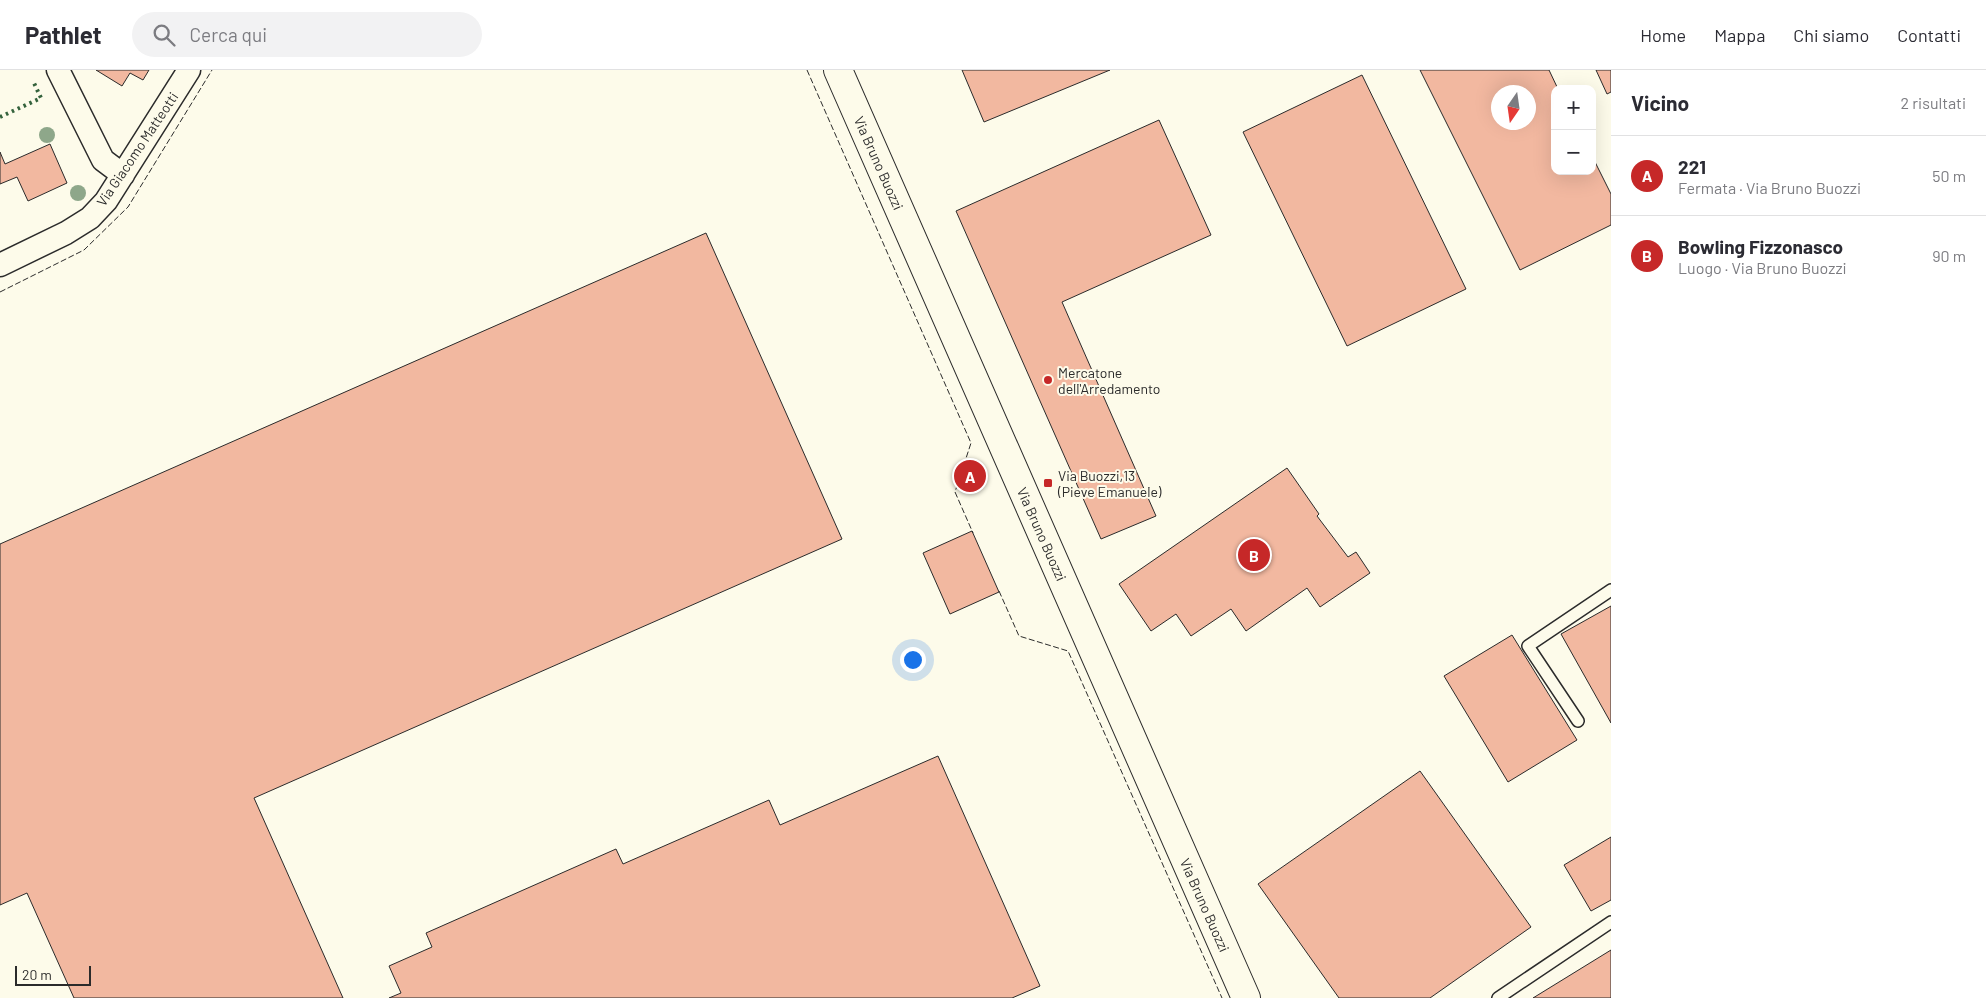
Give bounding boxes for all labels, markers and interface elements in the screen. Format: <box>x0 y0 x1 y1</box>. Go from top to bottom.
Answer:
search box <box>132 12 482 57</box>
text: Pathlet <box>25 20 102 49</box>
icon: search <box>150 21 178 49</box>
text: Cerca qui <box>190 23 267 46</box>
text: Home <box>1640 24 1686 46</box>
text: Mappa <box>1714 24 1765 46</box>
text: Chi siamo <box>1793 24 1869 46</box>
text: Contatti <box>1897 24 1961 46</box>
north arrow <box>1491 85 1536 130</box>
map controls <box>1551 85 1596 175</box>
button: + <box>1551 85 1596 130</box>
street label: Via Giacomo Matteotti <box>93 89 181 209</box>
text: Vicino <box>1631 90 1689 115</box>
text: 2 risultati <box>1901 93 1966 112</box>
street label: Via Bruno Buozzi <box>851 114 907 212</box>
button: − <box>1551 130 1596 175</box>
text: 221 <box>1678 155 1706 178</box>
text: A <box>1642 166 1652 185</box>
text: 50 m <box>1932 166 1966 185</box>
text: Fermata · Via Bruno Buozzi <box>1678 178 1861 197</box>
text: Bowling Fizzonasco <box>1678 235 1843 258</box>
text: B <box>1642 246 1652 265</box>
text: 90 m <box>1932 246 1966 265</box>
text: Luogo · Via Bruno Buozzi <box>1678 258 1847 277</box>
place label: Mercatone dell'Arredamento <box>1058 364 1160 397</box>
marker: Mercatone dell'Arredamento <box>1042 374 1054 386</box>
pin: A <box>954 457 986 495</box>
place label: Via Buozzi,13 (Pieve Emanuele) <box>1057 467 1162 500</box>
marker: Via Buozzi,13 (Pieve Emanuele) <box>1042 477 1054 489</box>
street label: Via Bruno Buozzi <box>1014 485 1070 583</box>
pin: B <box>1238 536 1270 574</box>
your location <box>900 647 926 673</box>
street label: Via Bruno Buozzi <box>1177 856 1233 954</box>
scale bar <box>15 963 91 986</box>
text: 20 m <box>22 966 52 983</box>

